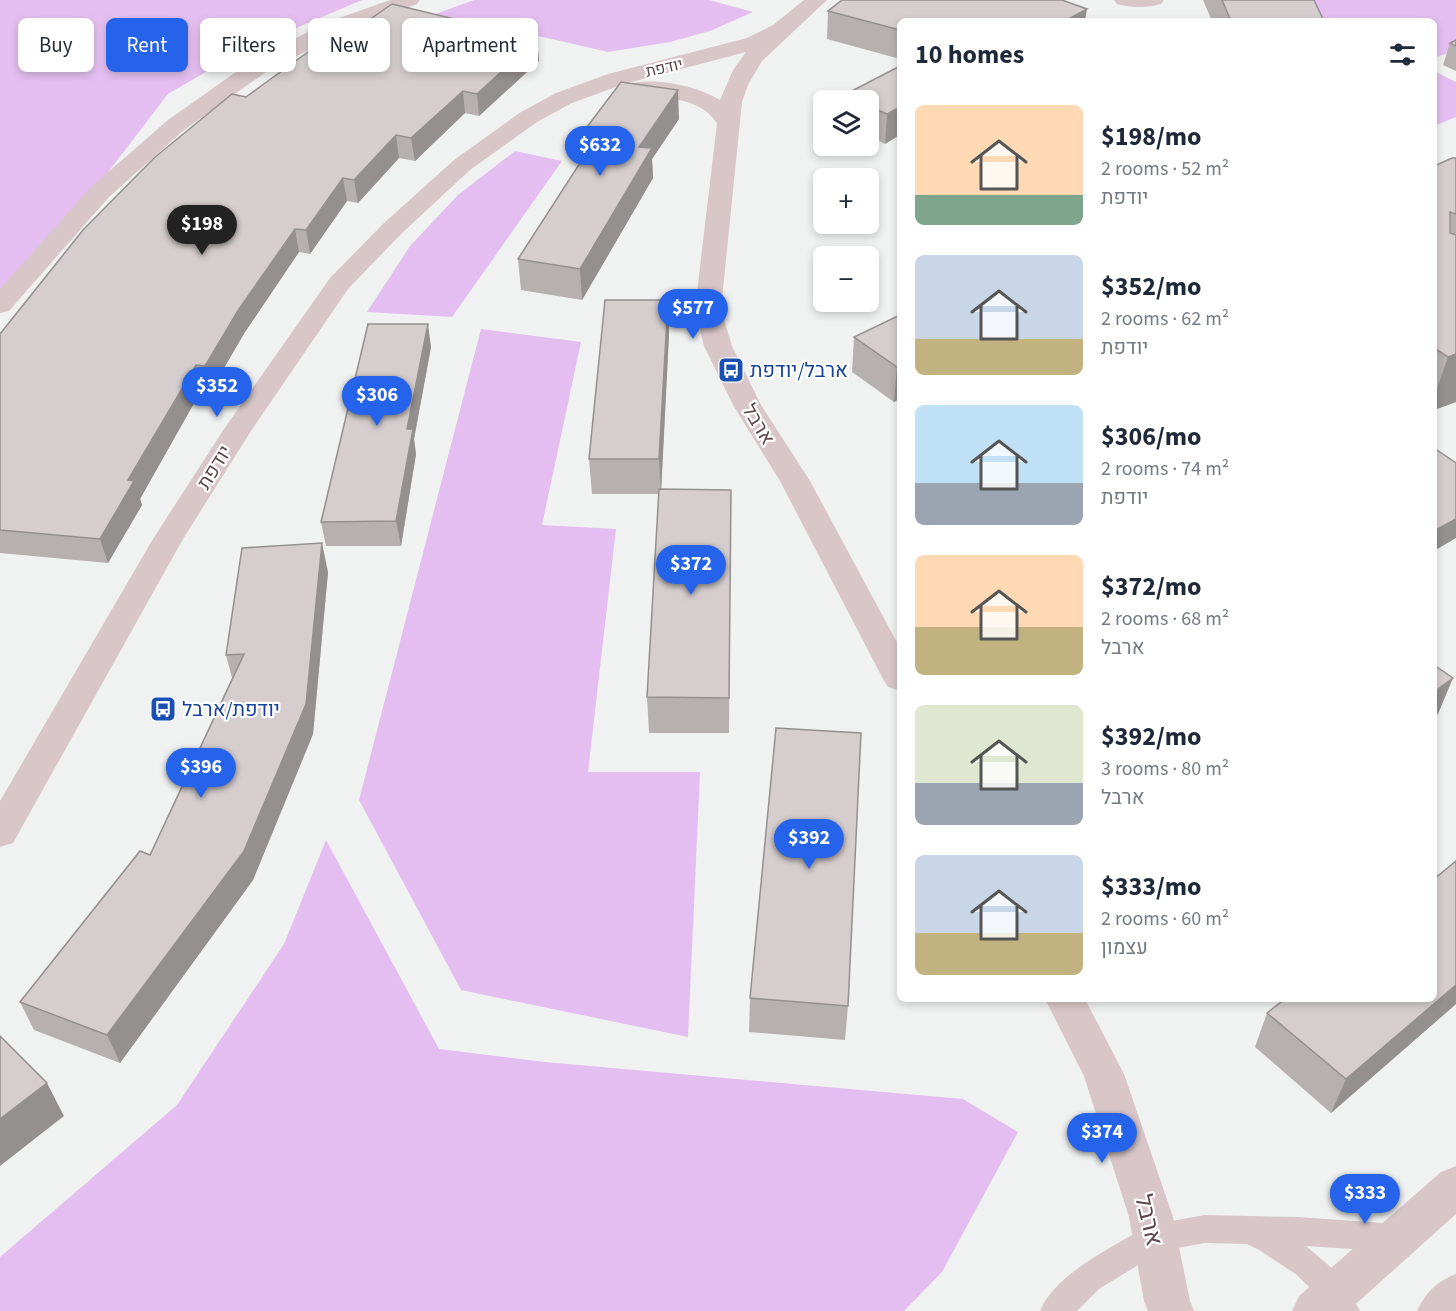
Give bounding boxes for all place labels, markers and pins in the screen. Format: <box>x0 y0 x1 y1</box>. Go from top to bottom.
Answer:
pin: $632 <box>564 126 636 177</box>
pin: $198 <box>166 205 238 256</box>
pin: $577 <box>657 289 729 340</box>
bus stop icon: ארבל/יודפת <box>716 355 746 385</box>
place label: ארבל/יודפת <box>750 357 848 385</box>
pin: $352 <box>181 367 253 418</box>
pin: $306 <box>341 376 413 427</box>
pin: $372 <box>655 545 727 596</box>
bus stop icon: יודפת/ארבל <box>148 694 178 724</box>
place label: יודפת/ארבל <box>182 696 280 724</box>
pin: $396 <box>165 748 237 799</box>
pin: $392 <box>773 819 845 870</box>
pin: $374 <box>1066 1113 1138 1164</box>
pin: $333 <box>1329 1174 1401 1225</box>

